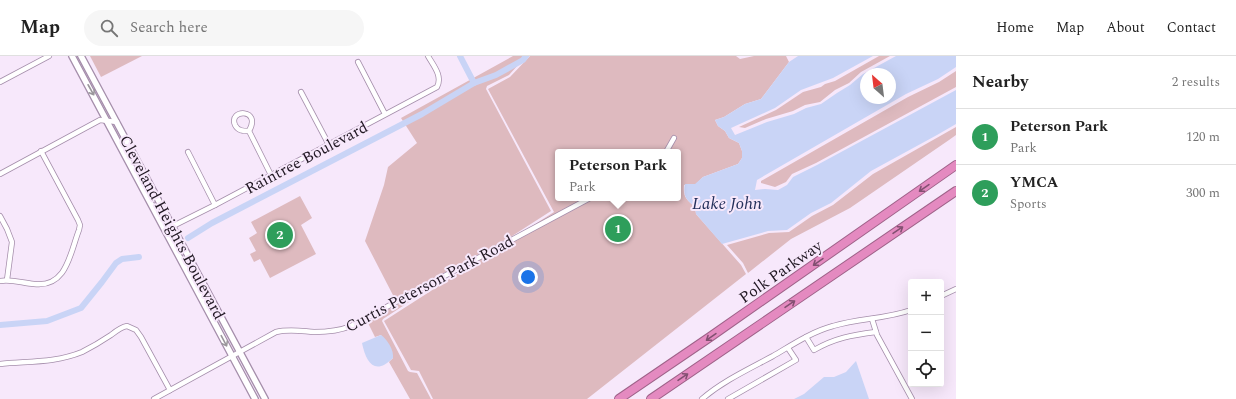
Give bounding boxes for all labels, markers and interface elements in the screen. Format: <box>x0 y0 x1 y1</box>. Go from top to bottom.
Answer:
search box <box>84 10 364 46</box>
text: Map <box>20 13 60 42</box>
text: Search here <box>130 16 208 39</box>
icon: search <box>98 17 120 39</box>
text: Home <box>996 17 1034 38</box>
text: Map <box>1056 17 1084 38</box>
text: About <box>1106 17 1145 38</box>
text: Contact <box>1167 17 1216 38</box>
north arrow <box>860 68 896 104</box>
text: Nearby <box>972 69 1028 95</box>
text: 2 results <box>1172 72 1220 92</box>
one-way arrow <box>87 84 95 96</box>
street label: Raintree Boulevard <box>241 115 372 200</box>
text: Peterson Park <box>1010 115 1108 138</box>
text: 1 <box>981 127 989 147</box>
text: 120 m <box>1186 127 1220 147</box>
street label: Cleveland Heights Boulevard <box>113 131 231 324</box>
text: Park <box>1010 138 1037 158</box>
popup <box>555 149 681 201</box>
text: Peterson Park <box>569 154 667 177</box>
text: YMCA <box>1010 171 1058 194</box>
text: Park <box>569 177 596 197</box>
text: 2 <box>981 183 989 203</box>
text: 300 m <box>1186 183 1220 203</box>
one-way arrow <box>919 184 930 192</box>
water label: Lake John <box>692 191 762 217</box>
text: Sports <box>1010 194 1047 214</box>
pin: 1 <box>605 214 631 244</box>
pin: 2 <box>267 220 293 250</box>
one-way arrow <box>892 226 903 234</box>
street label: Curtis Peterson Park Road <box>341 229 518 339</box>
street label: Polk Parkway <box>734 234 828 309</box>
one-way arrow <box>812 258 823 266</box>
your location <box>518 267 538 287</box>
map controls <box>908 279 944 387</box>
button: + <box>908 279 944 315</box>
one-way arrow <box>785 299 796 308</box>
button: − <box>908 315 944 351</box>
one-way arrow <box>706 333 717 341</box>
one-way arrow <box>221 334 229 346</box>
button: locate <box>908 351 944 387</box>
one-way arrow <box>677 373 688 381</box>

